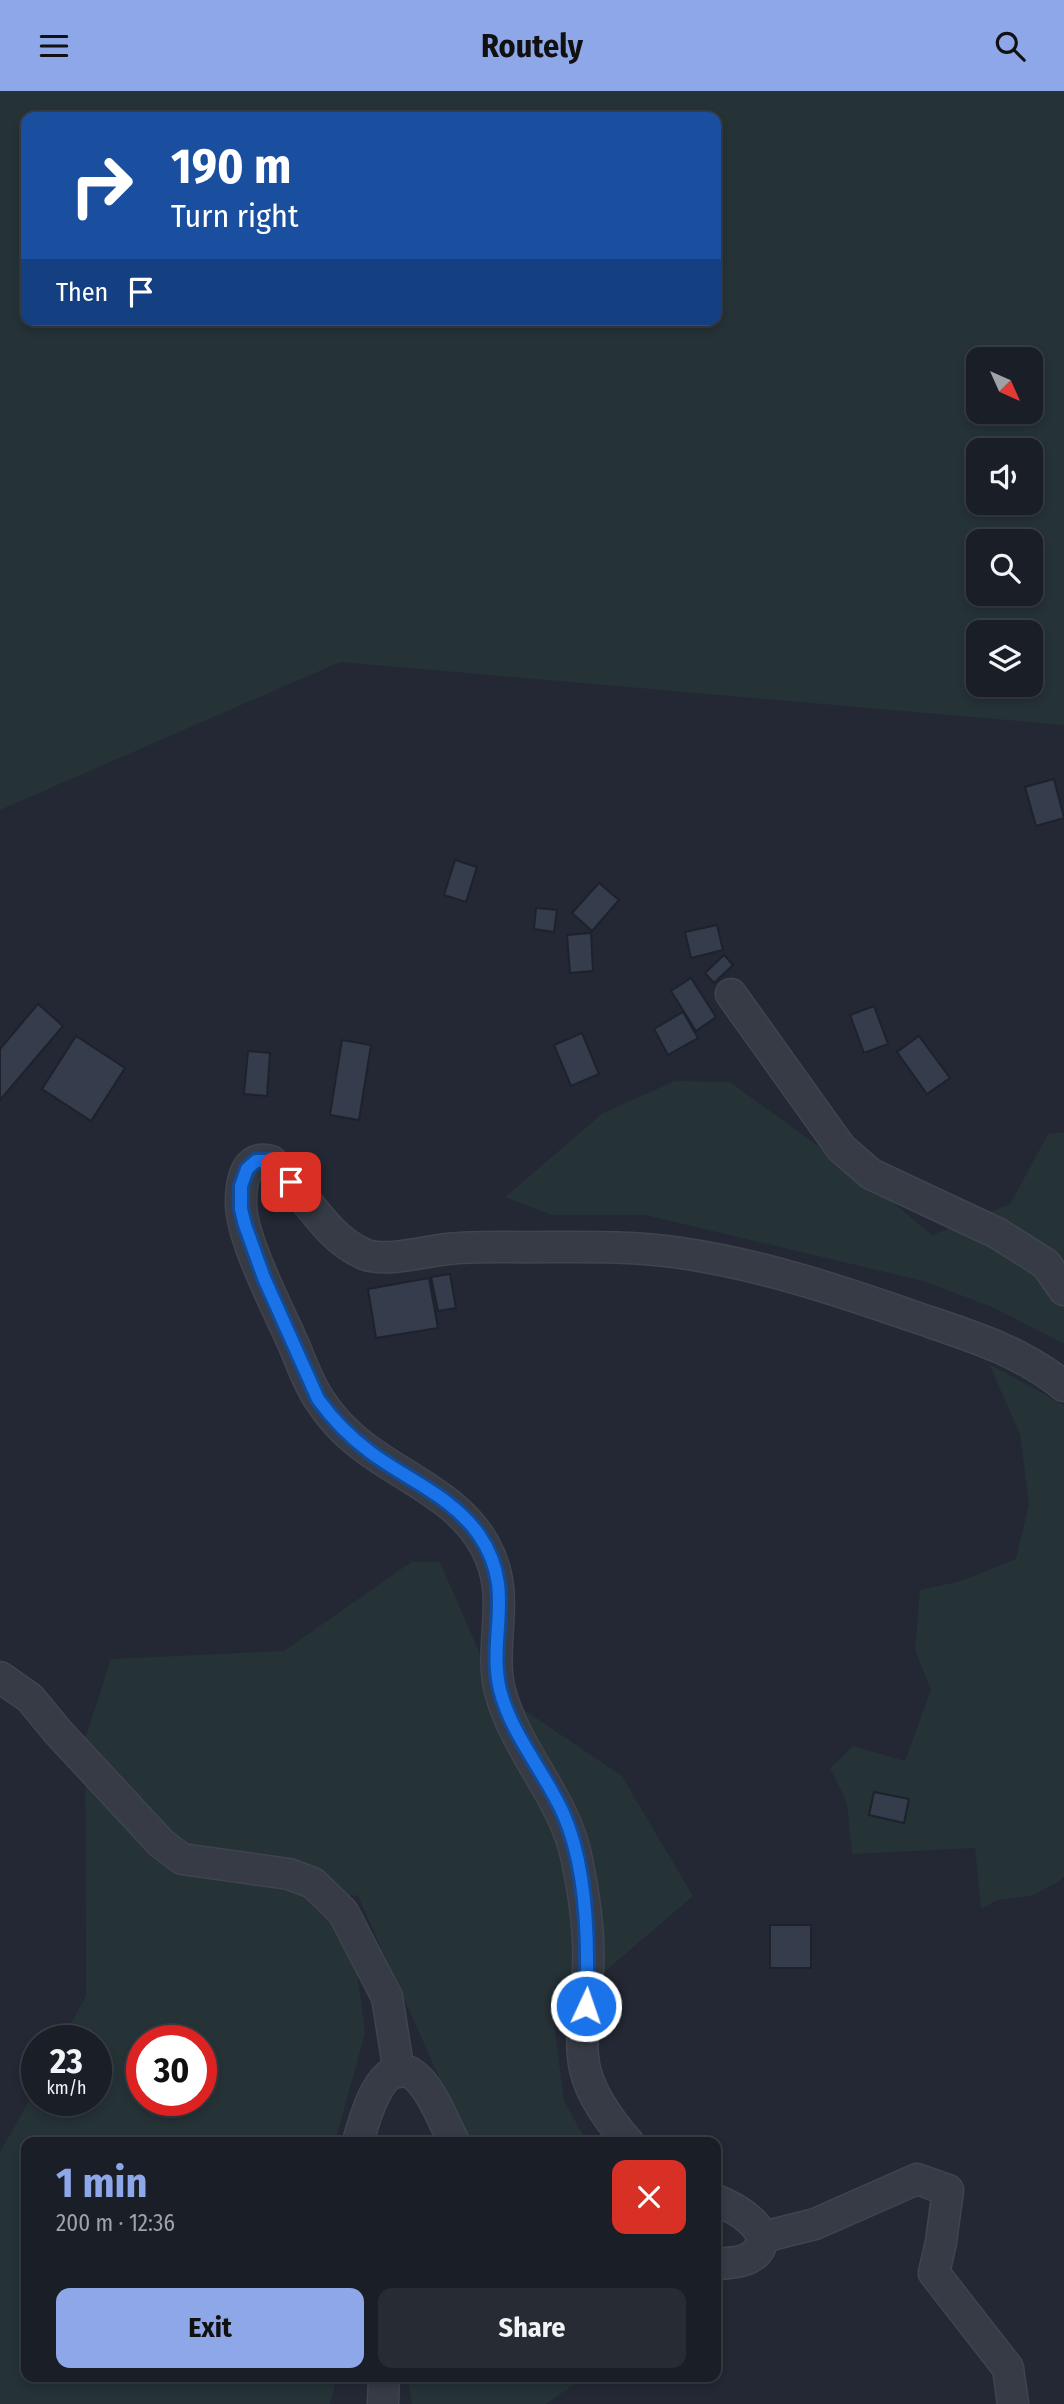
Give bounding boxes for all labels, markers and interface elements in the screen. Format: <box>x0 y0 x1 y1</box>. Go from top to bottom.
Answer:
icon: menu <box>35 27 73 65</box>
text: Routely <box>481 27 583 65</box>
icon: search <box>991 27 1029 65</box>
text: 190 m <box>171 137 291 196</box>
icon: right <box>56 140 147 231</box>
text: Turn right <box>171 197 298 235</box>
icon: arrive <box>122 273 160 311</box>
text: Then <box>56 277 108 308</box>
north arrow <box>966 347 1043 423</box>
map controls <box>966 347 1043 697</box>
button: sound <box>966 438 1043 515</box>
button: search <box>966 529 1043 606</box>
button: layers <box>966 620 1043 697</box>
pin <box>261 1152 321 1212</box>
icon: arrive <box>272 1163 310 1201</box>
position arrow <box>549 1969 623 2043</box>
speed limit sign: 30 <box>126 2025 217 2116</box>
text: 23 <box>50 2040 83 2082</box>
text: km/h <box>46 2077 87 2099</box>
text: 1 min <box>56 2158 147 2208</box>
button: close <box>612 2160 686 2234</box>
text: 200 m · 12:36 <box>56 2209 175 2237</box>
button: Exit <box>56 2288 364 2368</box>
button: Share <box>378 2288 686 2368</box>

